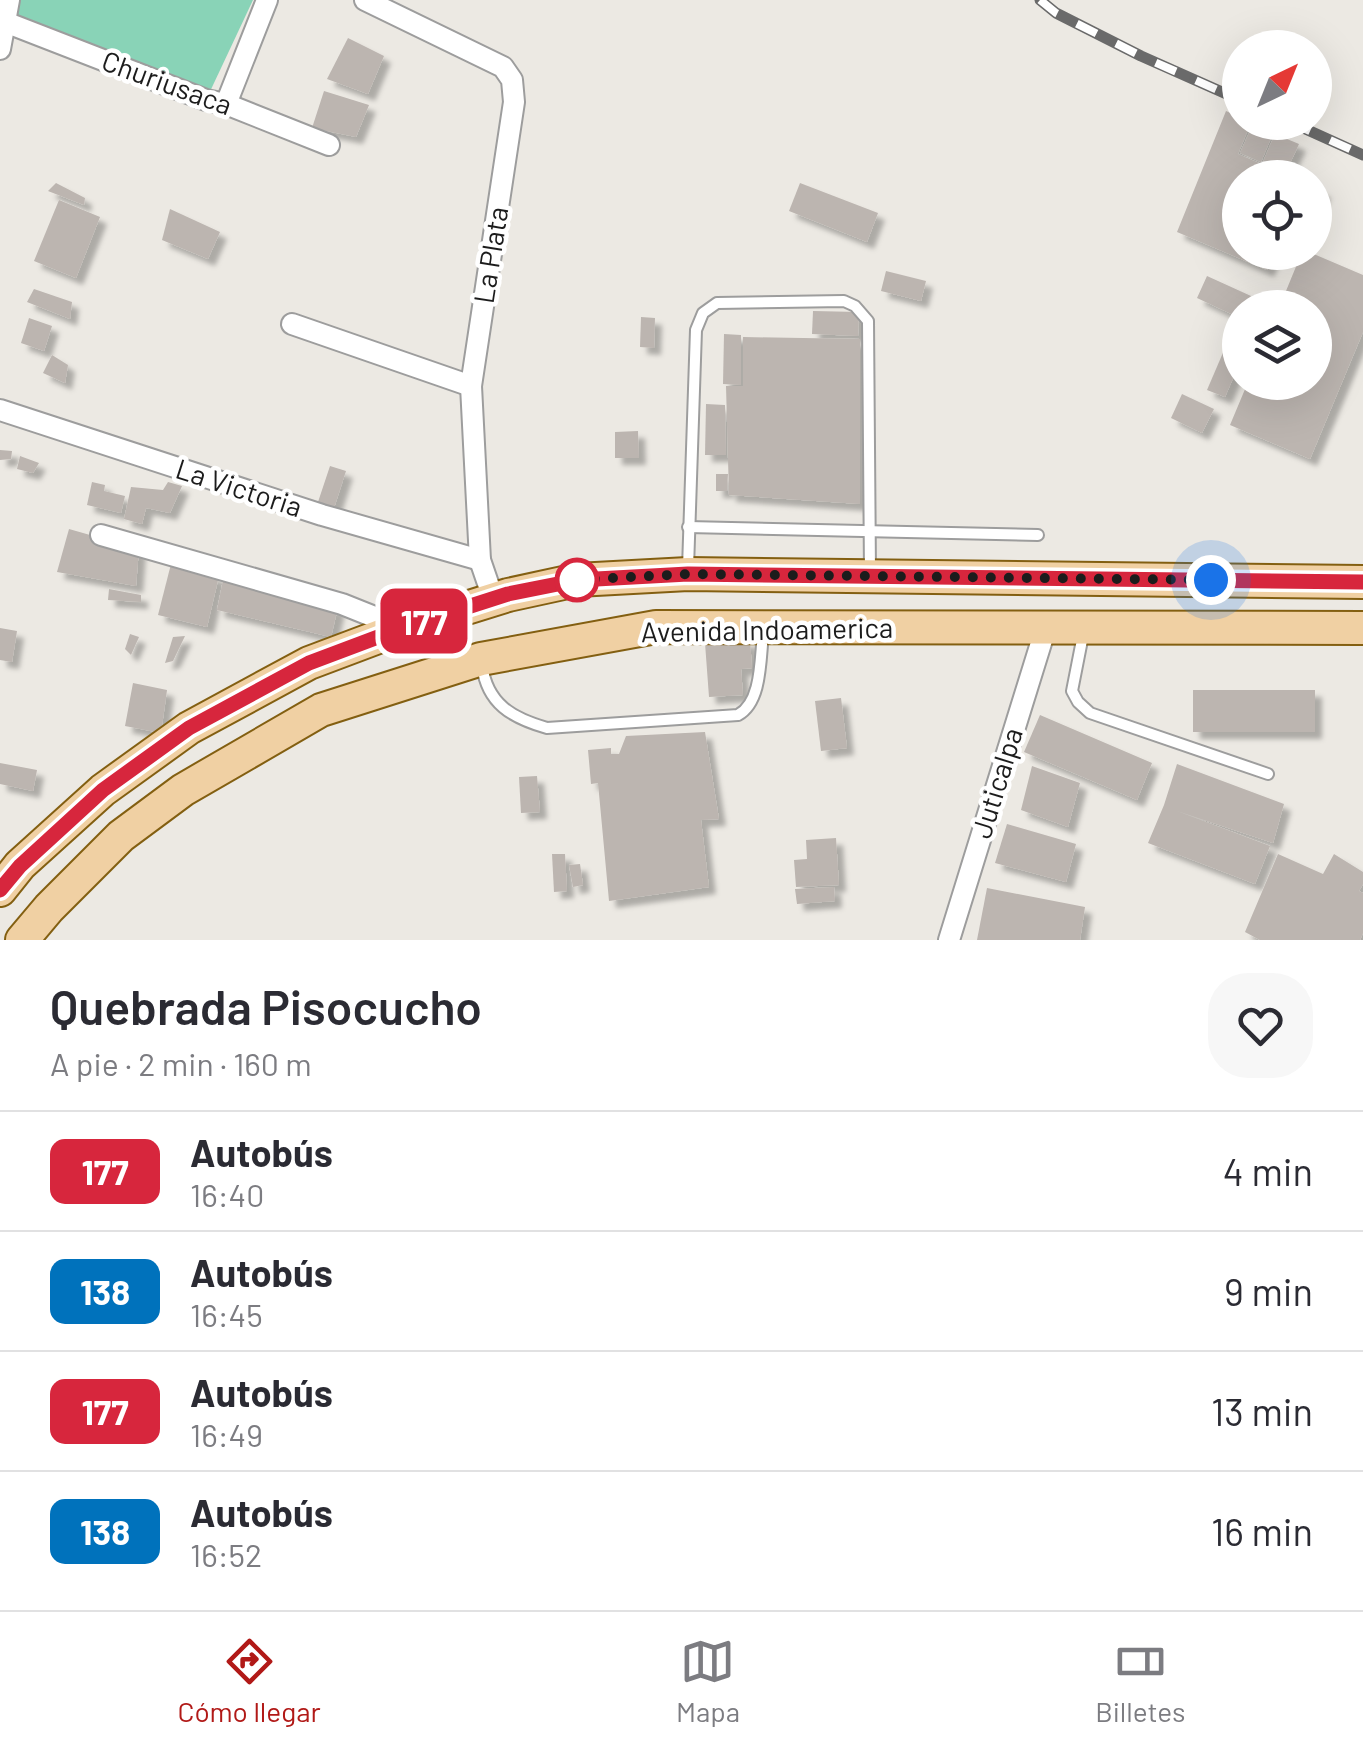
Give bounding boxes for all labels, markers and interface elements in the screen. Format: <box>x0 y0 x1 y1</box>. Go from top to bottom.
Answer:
north arrow <box>1222 30 1332 140</box>
map controls <box>1222 30 1332 400</box>
street label: Churiusaca <box>98 43 237 121</box>
button: locate <box>1222 160 1332 270</box>
street label: La Plata <box>466 204 514 306</box>
button: layers <box>1222 290 1332 400</box>
street label: La Victoria <box>172 451 307 523</box>
your location <box>1186 555 1236 605</box>
unlabelled marker <box>556 559 598 601</box>
line badge: 177 <box>366 588 482 654</box>
text: 177 <box>400 600 448 642</box>
street label: Avenida Indoamerica <box>640 610 894 648</box>
street label: Juticalpa <box>963 723 1029 842</box>
button: heart <box>1208 973 1313 1078</box>
text: Quebrada Pisocucho <box>50 977 482 1035</box>
text: A pie · 2 min · 160 m <box>50 1044 312 1082</box>
text: Autobús <box>190 1129 333 1175</box>
text: 4 min <box>1223 1148 1313 1194</box>
text: 177 <box>81 1150 129 1192</box>
text: 16:40 <box>190 1175 264 1213</box>
text: Autobús <box>190 1249 333 1295</box>
text: 9 min <box>1224 1268 1313 1314</box>
text: 138 <box>80 1270 130 1312</box>
text: 16:45 <box>190 1295 263 1333</box>
text: Autobús <box>190 1369 333 1415</box>
text: 13 min <box>1211 1388 1313 1434</box>
text: 177 <box>81 1390 129 1432</box>
text: 16:49 <box>190 1415 263 1453</box>
text: Autobús <box>190 1489 333 1535</box>
text: 16 min <box>1211 1508 1313 1554</box>
text: 138 <box>80 1510 130 1552</box>
text: 16:52 <box>190 1535 262 1573</box>
tab: Cómo llegar <box>178 1634 321 1728</box>
tab: Mapa <box>676 1634 740 1728</box>
tab: Billetes <box>1095 1634 1185 1728</box>

